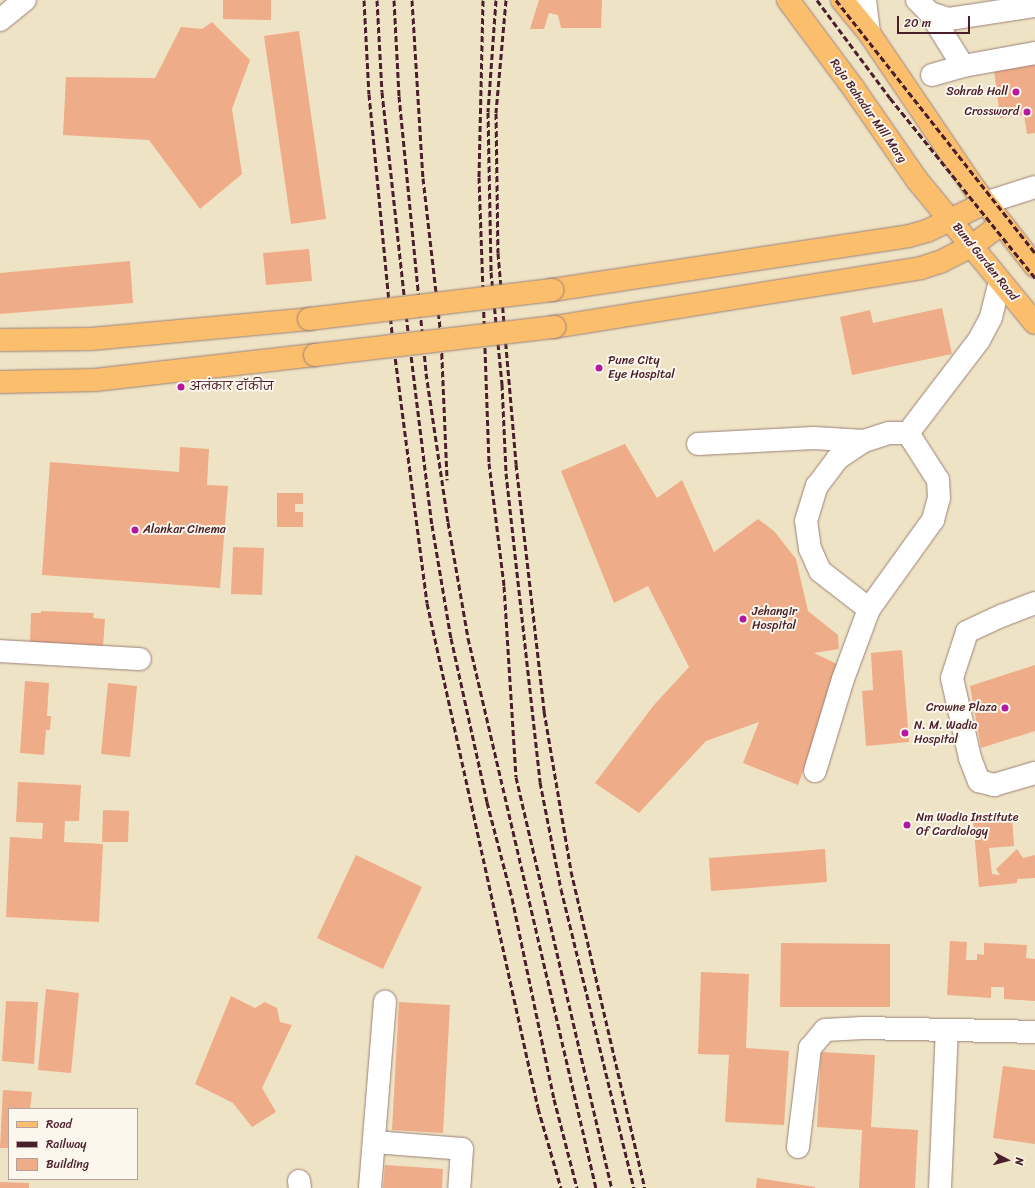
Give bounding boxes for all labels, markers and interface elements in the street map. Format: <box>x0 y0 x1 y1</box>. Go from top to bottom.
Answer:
scale bar <box>899 8 972 34</box>
text: 20 m <box>904 12 931 34</box>
street label: Raja Bahadur Mill Marg <box>827 57 909 165</box>
place label: Sohrab Hall <box>946 85 1008 99</box>
marker: Sohrab Hall <box>1011 87 1021 97</box>
place label: Crossword <box>964 105 1019 119</box>
marker: Crossword <box>1022 107 1032 117</box>
street label: Bund Garden Road <box>949 220 1021 304</box>
place label: Pune City Eye Hospital <box>608 354 674 382</box>
marker: Pune City Eye Hospital <box>593 362 605 374</box>
place label: अलंकार टॉकीज <box>189 380 274 394</box>
marker: अलंकार टॉकीज <box>176 382 186 392</box>
place label: Alankar Cinema <box>143 523 226 537</box>
marker: Alankar Cinema <box>130 525 140 535</box>
place label: Jehangir Hospital <box>752 605 797 633</box>
marker: Jehangir Hospital <box>737 613 749 625</box>
place label: Crowne Plaza <box>926 701 997 715</box>
marker: Crowne Plaza <box>1000 703 1010 713</box>
place label: N. M. Wadia Hospital <box>914 719 977 747</box>
marker: N. M. Wadia Hospital <box>899 727 911 739</box>
place label: Nm Wadia Institute Of Cardiology <box>916 811 1018 839</box>
marker: Nm Wadia Institute Of Cardiology <box>901 819 913 831</box>
legend <box>8 1108 138 1180</box>
text: Road <box>46 1113 72 1135</box>
text: Railway <box>46 1133 87 1155</box>
north arrow <box>987 1140 1027 1180</box>
text: Building <box>46 1153 89 1175</box>
text: N <box>1010 1157 1029 1166</box>

